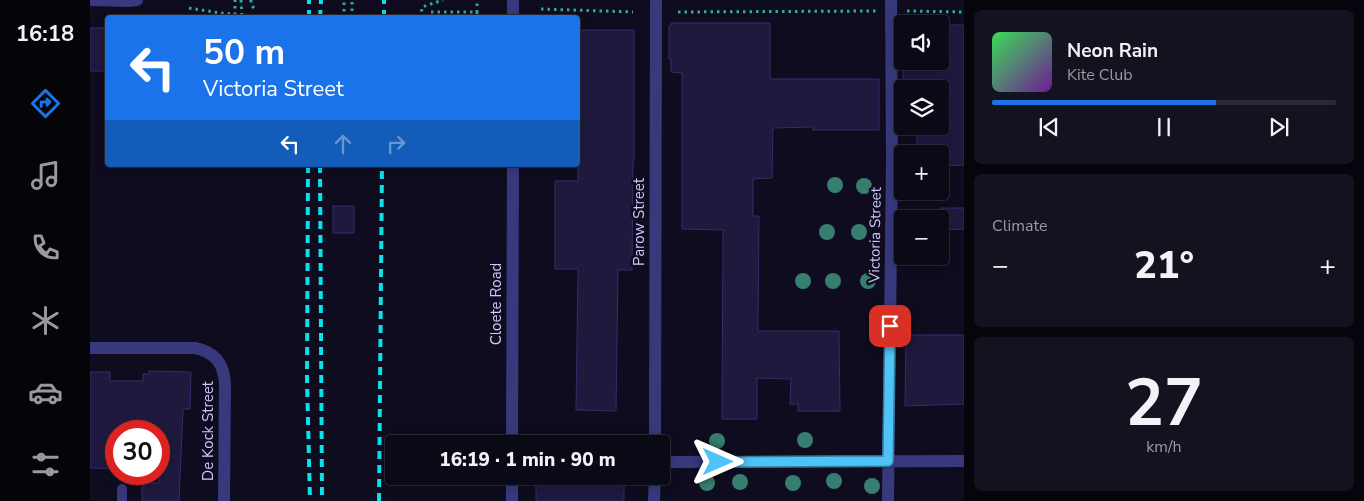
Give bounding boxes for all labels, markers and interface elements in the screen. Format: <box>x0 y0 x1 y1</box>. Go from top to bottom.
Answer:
map controls <box>894 15 949 265</box>
button: sound <box>894 15 949 70</box>
text: 16:18 <box>16 19 74 49</box>
text: 50 m <box>203 29 285 76</box>
icon: left <box>120 35 185 100</box>
text: Neon Rain <box>1067 38 1158 64</box>
text: Kite Club <box>1067 64 1133 86</box>
text: Victoria Street <box>203 74 344 104</box>
button: layers <box>894 80 949 135</box>
icon: directions <box>28 86 63 121</box>
icon: previous <box>1035 113 1063 141</box>
icon: pause <box>1150 113 1178 141</box>
icon: next <box>1265 113 1293 141</box>
icon: left <box>276 130 304 158</box>
icon: ahead <box>329 130 357 158</box>
icon: right <box>382 130 410 158</box>
button: + <box>894 145 949 200</box>
icon: music <box>28 158 63 193</box>
street label: Parow Street <box>629 177 649 266</box>
street label: Victoria Street <box>864 186 886 284</box>
button: − <box>894 210 949 265</box>
text: Climate <box>992 215 1047 237</box>
icon: phone <box>28 230 63 265</box>
text: 21° <box>1134 240 1194 291</box>
text: − <box>992 247 1009 285</box>
text: + <box>1319 247 1336 285</box>
street label: Cloete Road <box>486 263 506 345</box>
icon: climate <box>28 303 63 338</box>
pin <box>869 305 911 347</box>
icon: arrive <box>876 312 904 340</box>
text: 27 <box>1125 359 1203 448</box>
icon: car <box>28 375 63 410</box>
street label: De Kock Street <box>198 380 218 481</box>
speed limit sign: 30 <box>105 420 170 485</box>
position arrow <box>691 435 743 487</box>
text: km/h <box>1146 436 1182 458</box>
icon: filters <box>28 447 63 482</box>
text: 16:19 · 1 min · 90 m <box>439 447 616 473</box>

